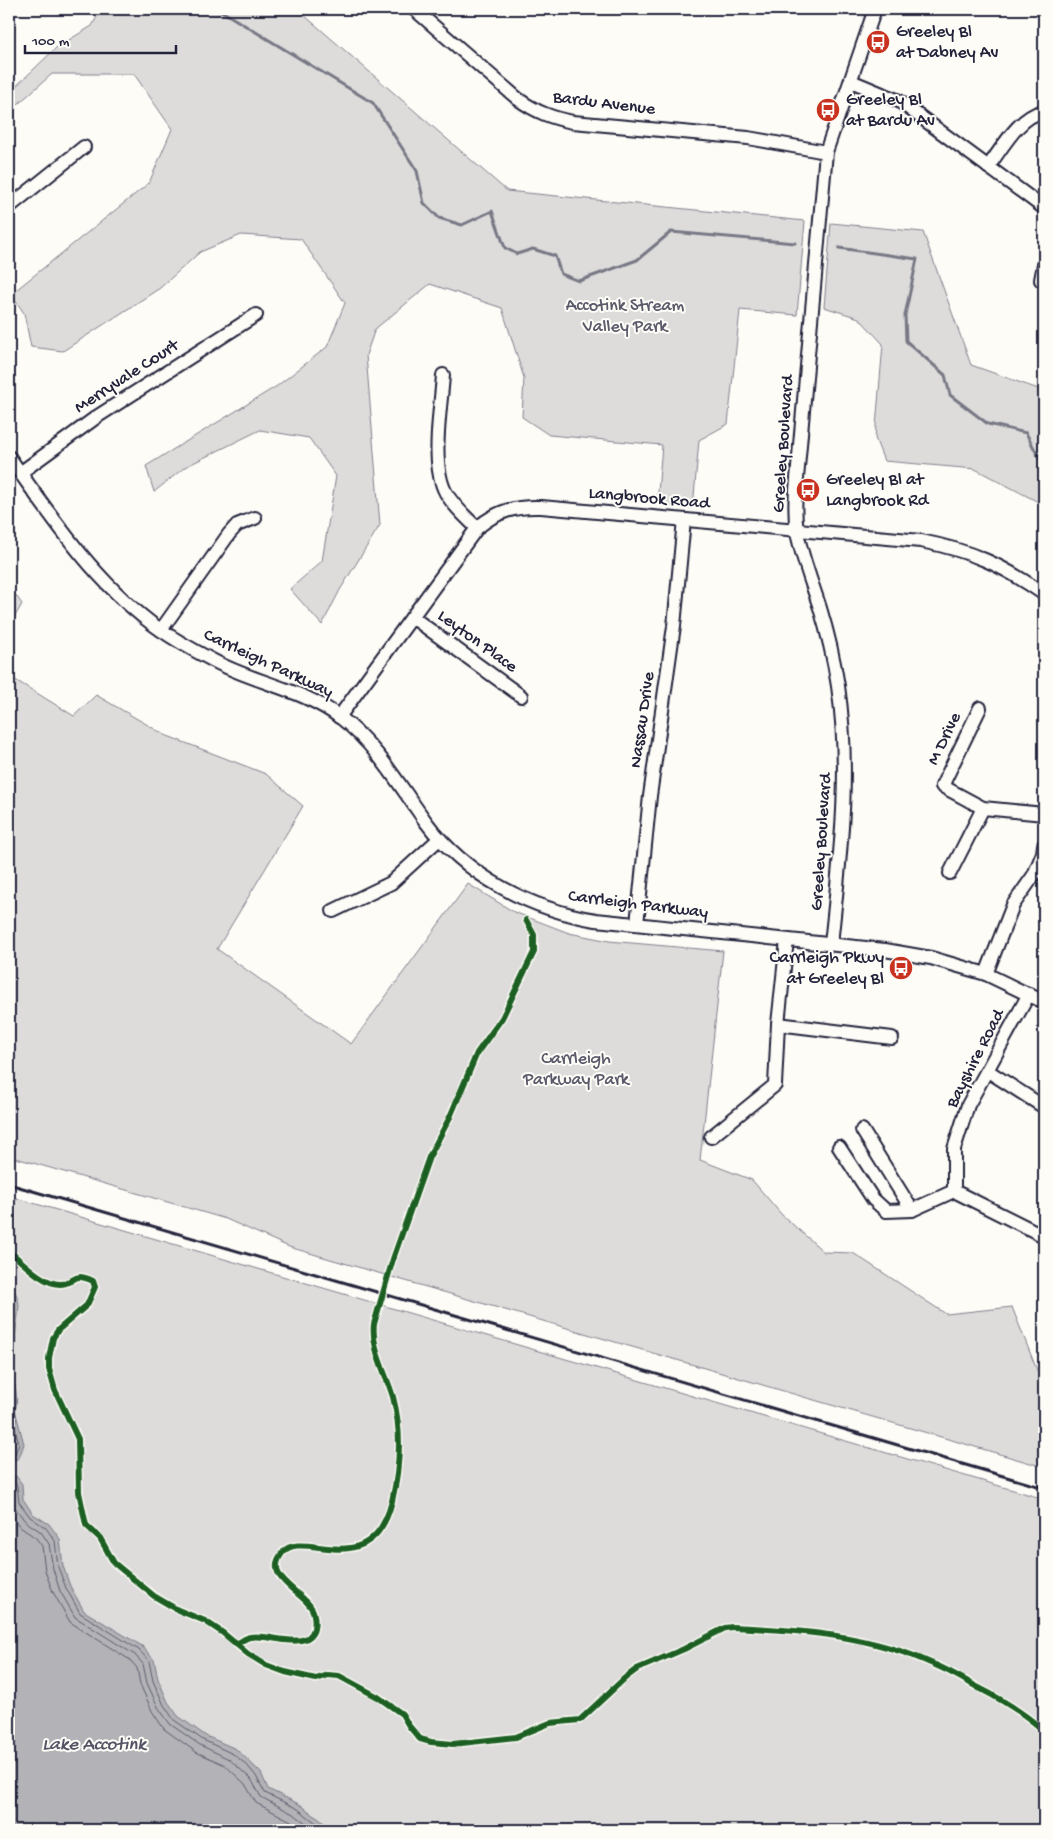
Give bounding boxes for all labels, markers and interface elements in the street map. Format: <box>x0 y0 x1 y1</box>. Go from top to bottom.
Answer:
scale bar <box>25 22 176 54</box>
place label: Greeley Bl at Dabney Av <box>896 22 998 64</box>
bus stop icon: Greeley Bl at Dabney Av <box>865 29 891 55</box>
text: 100 m <box>31 33 70 51</box>
street label: Bardu Avenue <box>551 87 657 121</box>
place label: Greeley Bl at Bardu Av <box>846 90 935 132</box>
bus stop icon: Greeley Bl at Bardu Av <box>815 97 841 123</box>
park label: Accotink Stream Valley Park <box>566 296 684 338</box>
street label: Merryvale Court <box>71 335 184 419</box>
street label: Greeley Boulevard <box>769 373 799 513</box>
place label: Greeley Bl at Langbrook Rd <box>826 470 930 512</box>
bus stop icon: Greeley Bl at Langbrook Rd <box>795 477 821 503</box>
street label: Langbrook Road <box>588 483 712 515</box>
street label: Leyton Place <box>433 606 522 678</box>
street label: Carrleigh Parkway <box>200 625 336 703</box>
street label: Nassau Drive <box>626 670 660 769</box>
street label: M Drive <box>923 709 967 769</box>
street label: Greeley Boulevard <box>807 771 837 911</box>
street label: Carrleigh Parkway <box>567 886 709 924</box>
place label: Carrleigh Pkwy at Greeley Bl <box>769 948 884 990</box>
bus stop icon: Carrleigh Pkwy at Greeley Bl <box>888 955 914 981</box>
street label: Bayshire Road <box>942 1005 1010 1113</box>
park label: Carrleigh Parkway Park <box>522 1049 631 1091</box>
water label: Lake Accotink <box>42 1734 147 1757</box>

